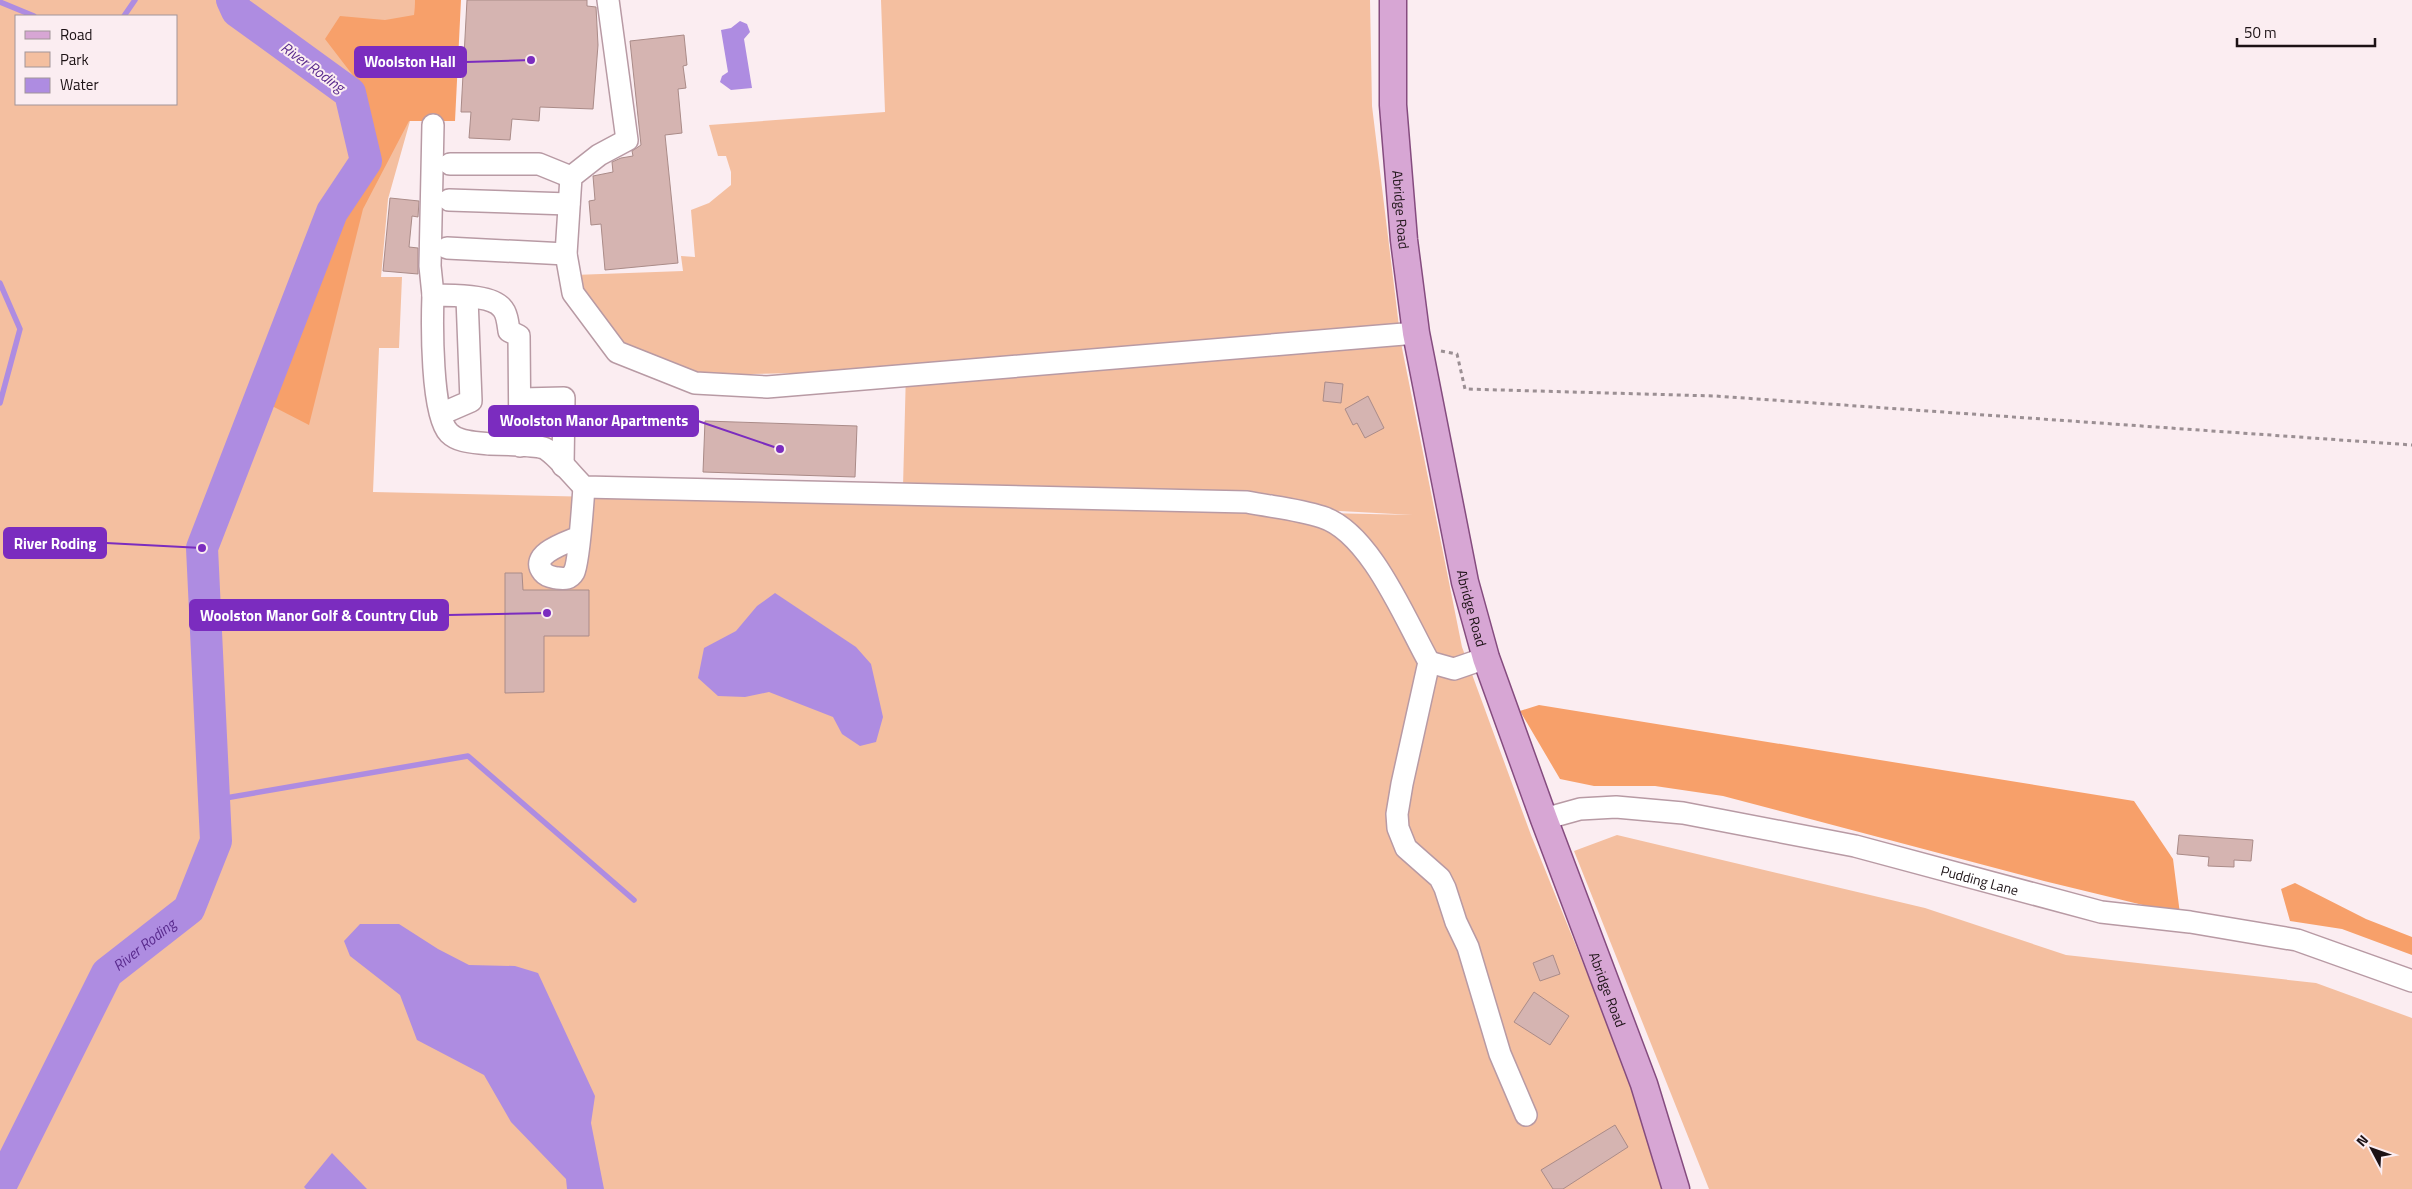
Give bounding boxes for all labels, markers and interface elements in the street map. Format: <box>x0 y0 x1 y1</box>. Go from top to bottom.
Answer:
legend <box>15 15 178 105</box>
scale bar <box>2237 15 2374 47</box>
text: 50 m <box>2244 21 2277 44</box>
text: Road <box>60 23 92 46</box>
water label: River Roding <box>276 36 351 99</box>
callout: Woolston Hall <box>355 47 466 77</box>
text: Park <box>60 48 89 71</box>
text: Woolston Hall <box>364 50 456 73</box>
text: Water <box>60 73 99 96</box>
street label: Abridge Road <box>1388 170 1416 250</box>
callout: Woolston Manor Apartments <box>489 406 698 436</box>
text: Woolston Manor Apartments <box>500 409 688 432</box>
callout: River Roding <box>4 528 106 558</box>
text: River Roding <box>14 532 96 555</box>
street label: Abridge Road <box>1452 568 1493 649</box>
callout: Woolston Manor Golf & Country Club <box>190 600 448 630</box>
text: Woolston Manor Golf & Country Club <box>200 604 438 627</box>
street label: Pudding Lane <box>1938 859 2021 900</box>
water label: River Roding <box>108 911 182 976</box>
street label: Abridge Road <box>1585 949 1632 1030</box>
north arrow <box>2347 1124 2397 1174</box>
text: N <box>2351 1130 2373 1151</box>

